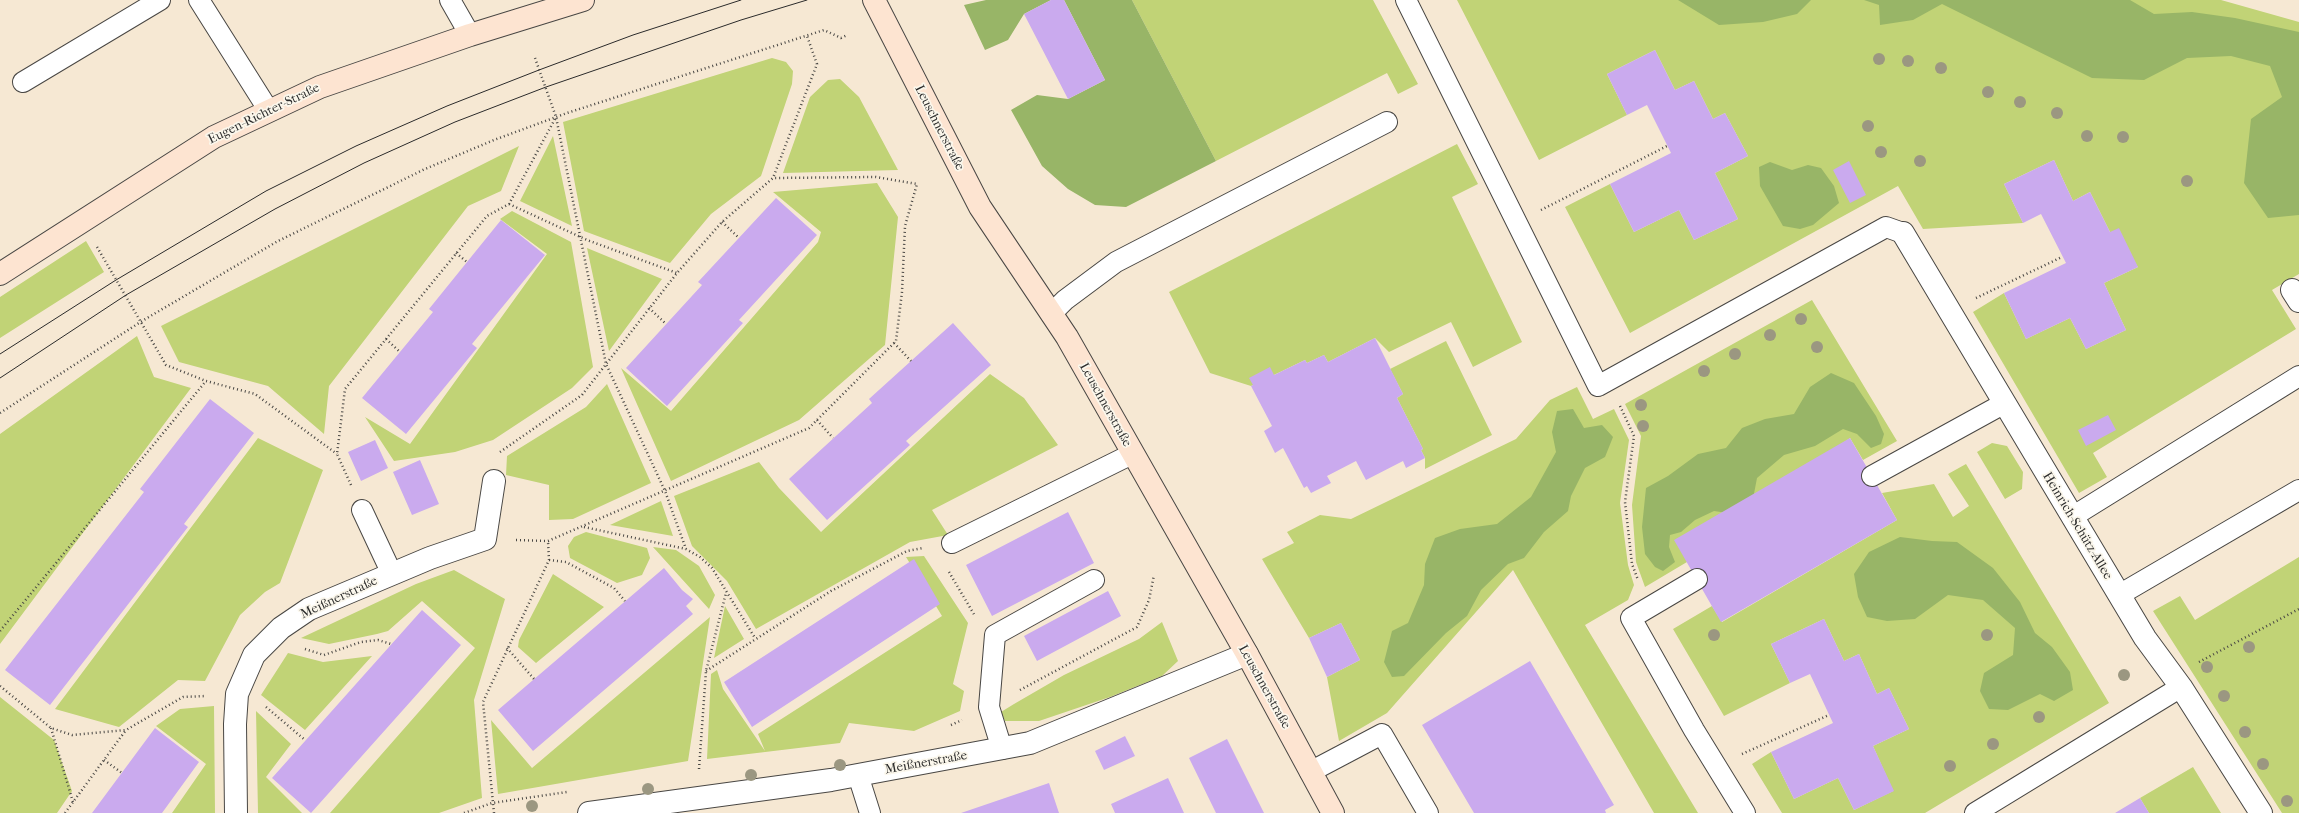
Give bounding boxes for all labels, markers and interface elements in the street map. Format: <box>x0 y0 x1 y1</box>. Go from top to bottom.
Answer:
street label: Eugen-Richter-Straße <box>206 80 322 148</box>
street label: Leuschnerstraße <box>911 83 967 173</box>
street label: Leuschnerstraße <box>1076 360 1134 450</box>
street label: Heinrich-Schütz-Allee <box>2039 469 2115 583</box>
street label: Meißnerstraße <box>298 573 380 623</box>
street label: Leuschnerstraße <box>1235 642 1293 732</box>
street label: Meißnerstraße <box>884 748 968 778</box>

